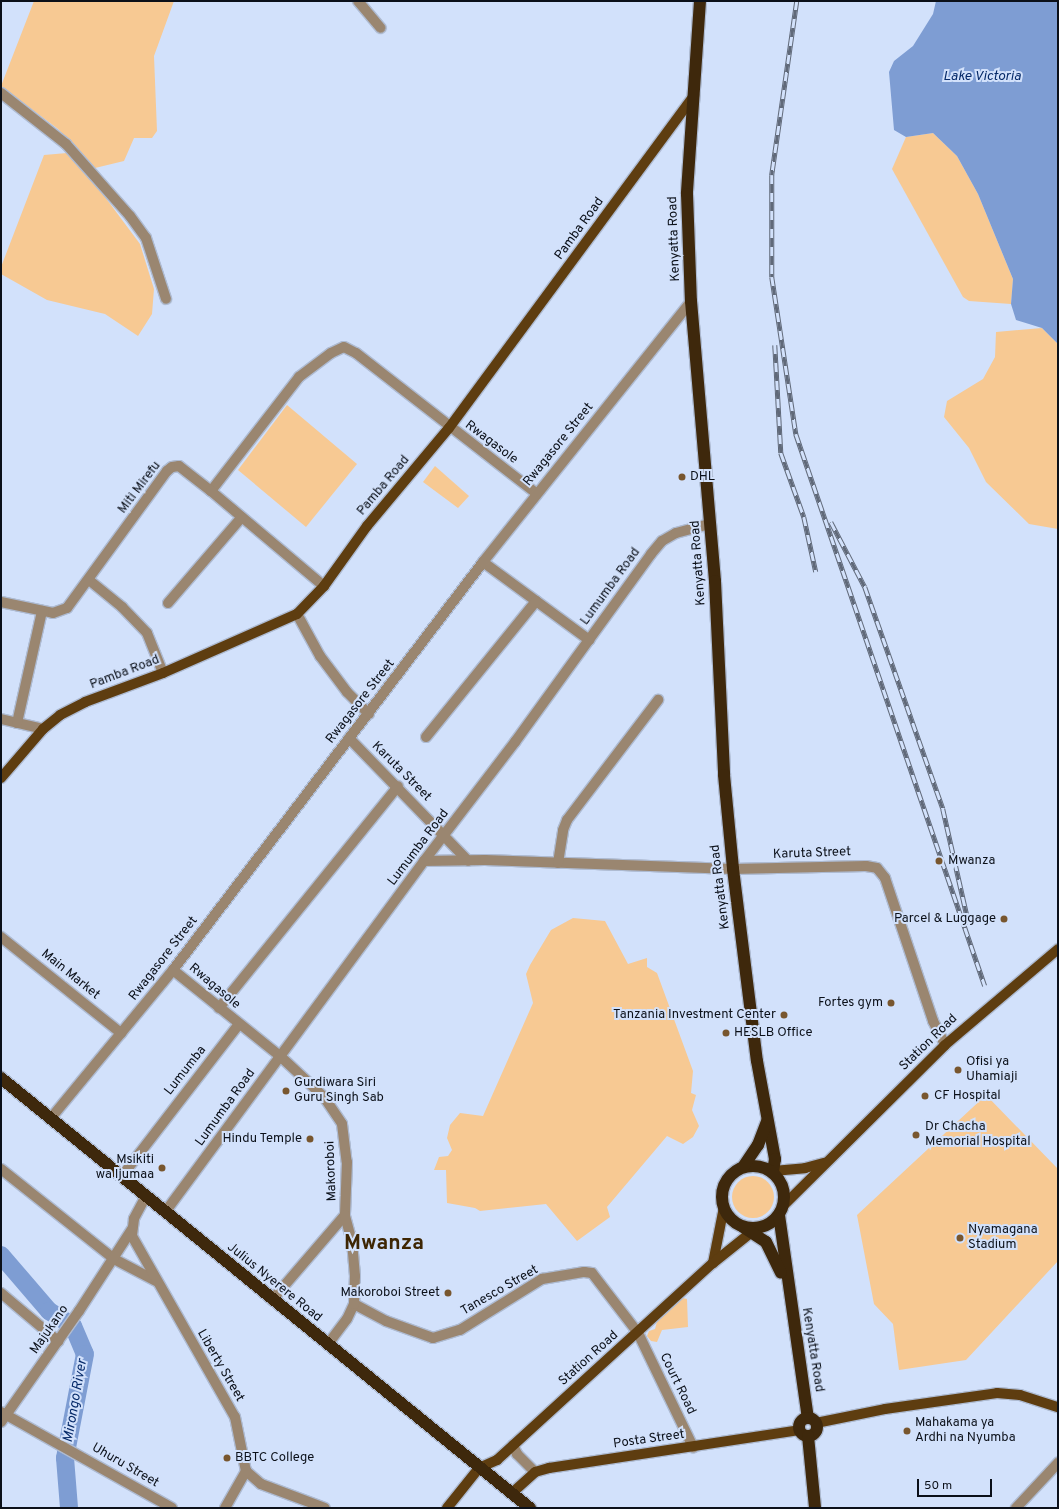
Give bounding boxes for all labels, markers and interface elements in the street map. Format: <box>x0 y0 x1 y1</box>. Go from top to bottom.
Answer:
water label: Lake Victoria <box>943 69 1021 85</box>
street label: Pamba Road <box>552 195 608 263</box>
street label: Kenyatta Road <box>666 196 684 282</box>
street label: Rwagasore Street <box>521 400 597 490</box>
street label: Rwagasole <box>461 418 521 468</box>
street label: Pamba Road <box>354 453 414 519</box>
street label: Miti Mirefu <box>115 459 165 517</box>
place label: DHL <box>690 469 715 485</box>
marker: DHL <box>677 472 687 482</box>
street label: Kenyatta Road <box>688 520 710 606</box>
street label: Lumumba Road <box>578 545 644 629</box>
street label: Pamba Road <box>88 653 162 693</box>
street label: Rwagasore Street <box>323 657 399 747</box>
street label: Karuta Street <box>368 739 434 805</box>
street label: Lumumba Road <box>385 807 453 889</box>
street label: Kenyatta Road <box>708 844 734 930</box>
street label: Karuta Street <box>773 845 851 863</box>
place label: Mwanza <box>948 853 995 869</box>
marker: Mwanza <box>933 855 945 867</box>
place label: Parcel & Luggage <box>894 911 996 927</box>
street label: Rwagasore Street <box>126 914 202 1004</box>
marker: Parcel & Luggage <box>999 914 1009 924</box>
street label: Main Market <box>38 947 102 1003</box>
street label: Rwagasole <box>185 961 243 1013</box>
place label: Fortes gym <box>818 995 883 1011</box>
marker: Fortes gym <box>886 998 896 1008</box>
place label: Tanzania Investment Center <box>613 1007 776 1023</box>
marker: Tanzania Investment Center <box>779 1010 789 1020</box>
street label: Station Road <box>897 1011 961 1075</box>
place label: HESLB Office <box>734 1025 812 1041</box>
marker: HESLB Office <box>721 1028 731 1038</box>
street label: Lumumba <box>162 1043 210 1099</box>
place label: Ofisi ya Uhamiaji <box>966 1055 1017 1086</box>
marker: Ofisi ya Uhamiaji <box>953 1065 963 1075</box>
street label: Lumumba Road <box>193 1066 259 1150</box>
place label: Gurdiwara Siri Guru Singh Sab <box>294 1076 384 1107</box>
marker: Gurdiwara Siri Guru Singh Sab <box>281 1086 291 1096</box>
place label: CF Hospital <box>934 1088 1001 1104</box>
marker: CF Hospital <box>919 1090 931 1102</box>
place label: Dr Chacha Memorial Hospital <box>925 1120 1031 1151</box>
marker: Dr Chacha Memorial Hospital <box>910 1129 922 1141</box>
place label: Hindu Temple <box>222 1131 302 1147</box>
marker: Hindu Temple <box>305 1134 315 1144</box>
street label: Makoroboi <box>323 1140 341 1202</box>
place label: Msikiti wa Ijumaa <box>96 1153 154 1184</box>
marker: Msikiti wa Ijumaa <box>157 1163 167 1173</box>
place label: Nyamagana Stadium <box>968 1223 1038 1254</box>
district label: Mwanza <box>344 1231 424 1257</box>
marker: Nyamagana Stadium <box>955 1233 965 1243</box>
street label: Julius Nyerere Road <box>223 1240 325 1326</box>
street label: Tanesco Street <box>459 1263 541 1319</box>
place label: Makoroboi Street <box>340 1285 440 1301</box>
marker: Makoroboi Street <box>443 1288 453 1298</box>
street label: Majukano <box>27 1302 73 1358</box>
street label: Kenyatta Road <box>798 1307 826 1393</box>
street label: Liberty Street <box>193 1327 247 1405</box>
street label: Station Road <box>556 1328 622 1390</box>
street label: Court Road <box>655 1351 699 1417</box>
water label: Mirongo River <box>60 1358 92 1444</box>
place label: Mahakama ya Ardhi na Nyumba <box>915 1416 1016 1447</box>
marker: Mahakama ya Ardhi na Nyumba <box>902 1426 912 1436</box>
street label: Posta Street <box>612 1427 686 1453</box>
street label: Uhuru Street <box>89 1441 161 1491</box>
place label: BBTC College <box>235 1450 314 1466</box>
marker: BBTC College <box>222 1453 232 1463</box>
scale bar <box>919 1471 994 1497</box>
text: 50 m <box>924 1478 952 1494</box>

